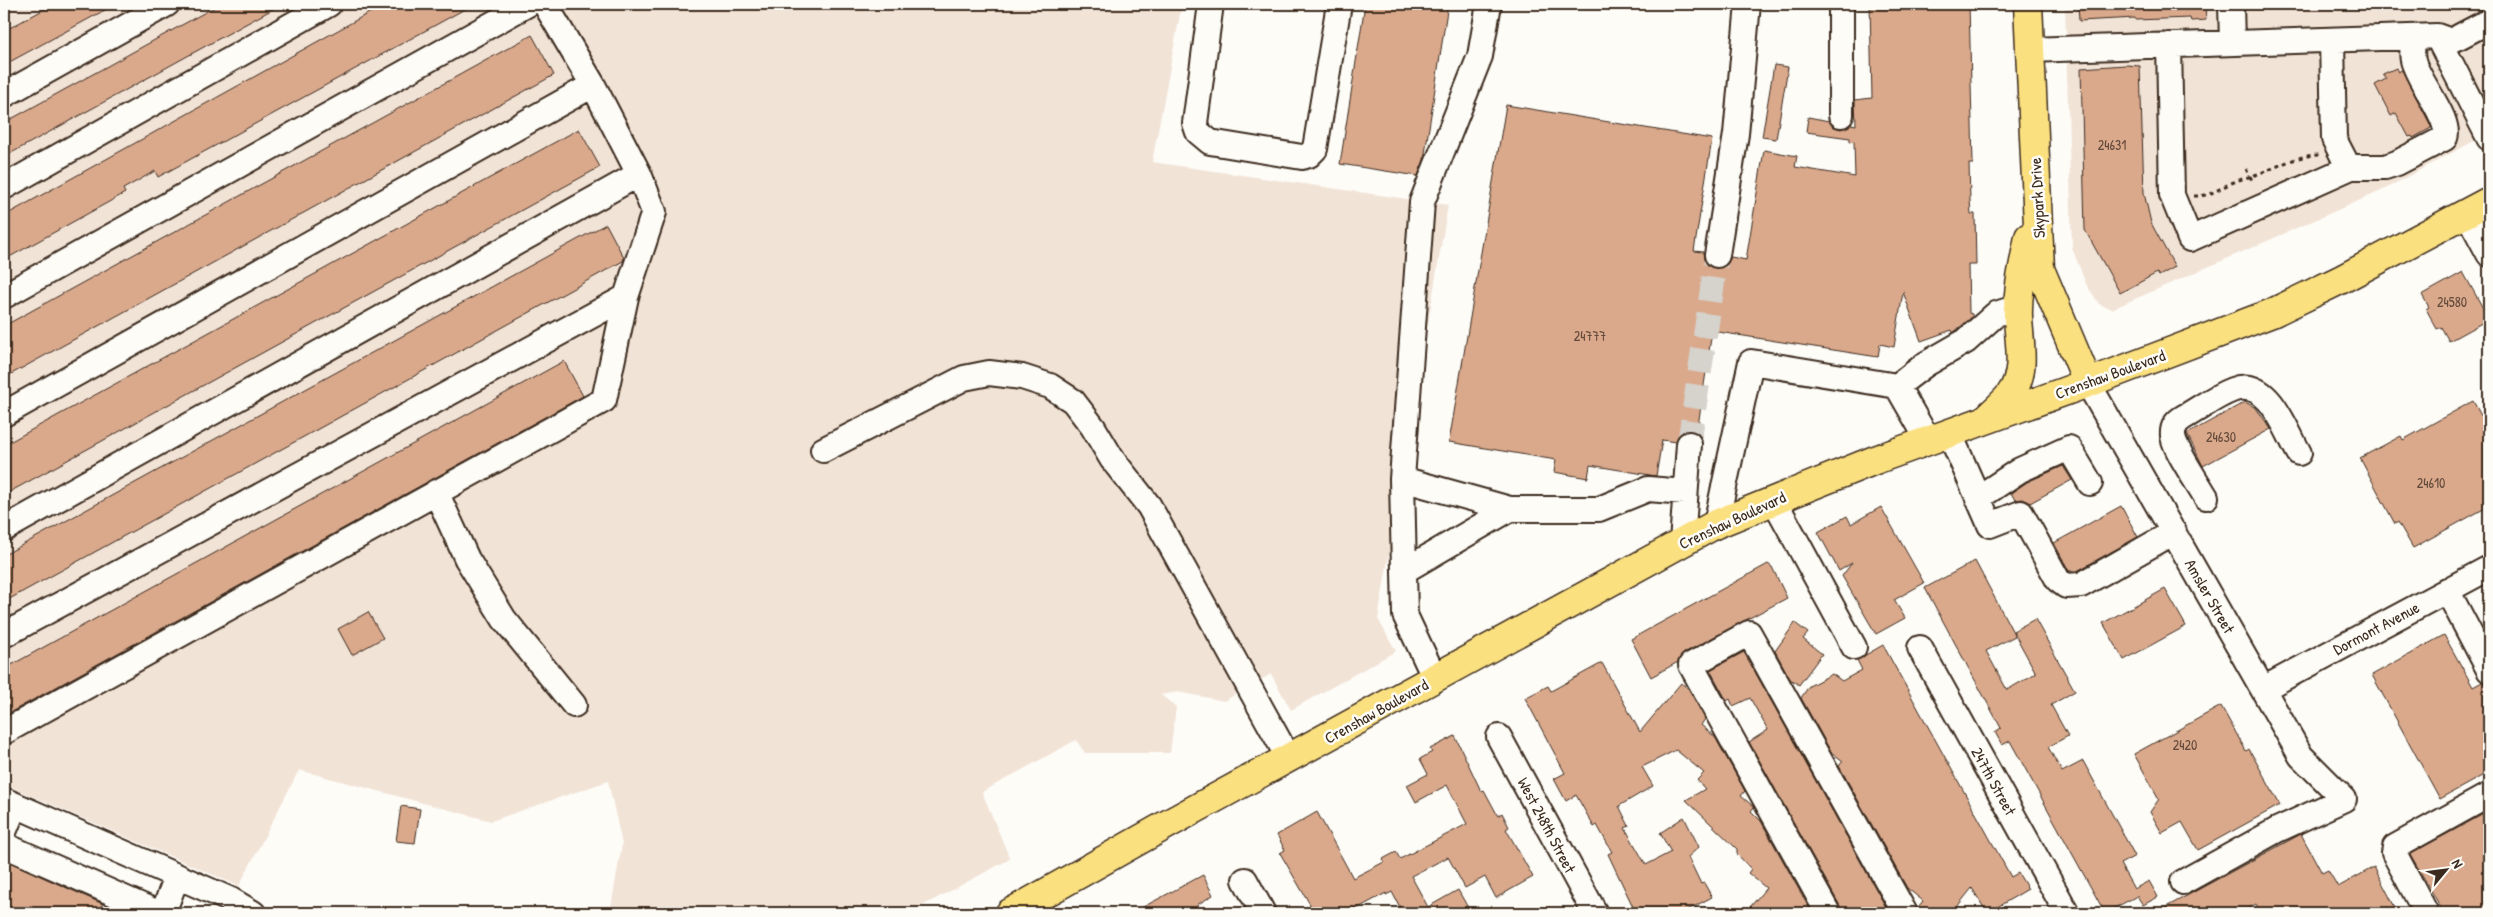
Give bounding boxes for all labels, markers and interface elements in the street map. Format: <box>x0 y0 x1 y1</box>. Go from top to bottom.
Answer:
house number: 24631 <box>2098 135 2126 154</box>
street label: Skypark Drive <box>2024 157 2050 239</box>
house number: 24580 <box>2437 292 2467 311</box>
house number: 24777 <box>1574 326 1606 345</box>
street label: Crenshaw Boulevard <box>2052 344 2168 404</box>
house number: 24630 <box>2206 427 2236 446</box>
house number: 24610 <box>2417 473 2445 492</box>
street label: Crenshaw Boulevard <box>1675 486 1789 554</box>
street label: Amsler Street <box>2180 555 2240 638</box>
street label: Dormont Avenue <box>2329 596 2423 660</box>
street label: Crenshaw Boulevard <box>1320 673 1432 749</box>
house number: 2420 <box>2173 735 2197 754</box>
street label: 247th Street <box>1966 743 2022 819</box>
street label: West 248th Street <box>1513 773 1582 877</box>
north arrow <box>2420 844 2470 894</box>
text: N <box>2448 856 2468 872</box>

